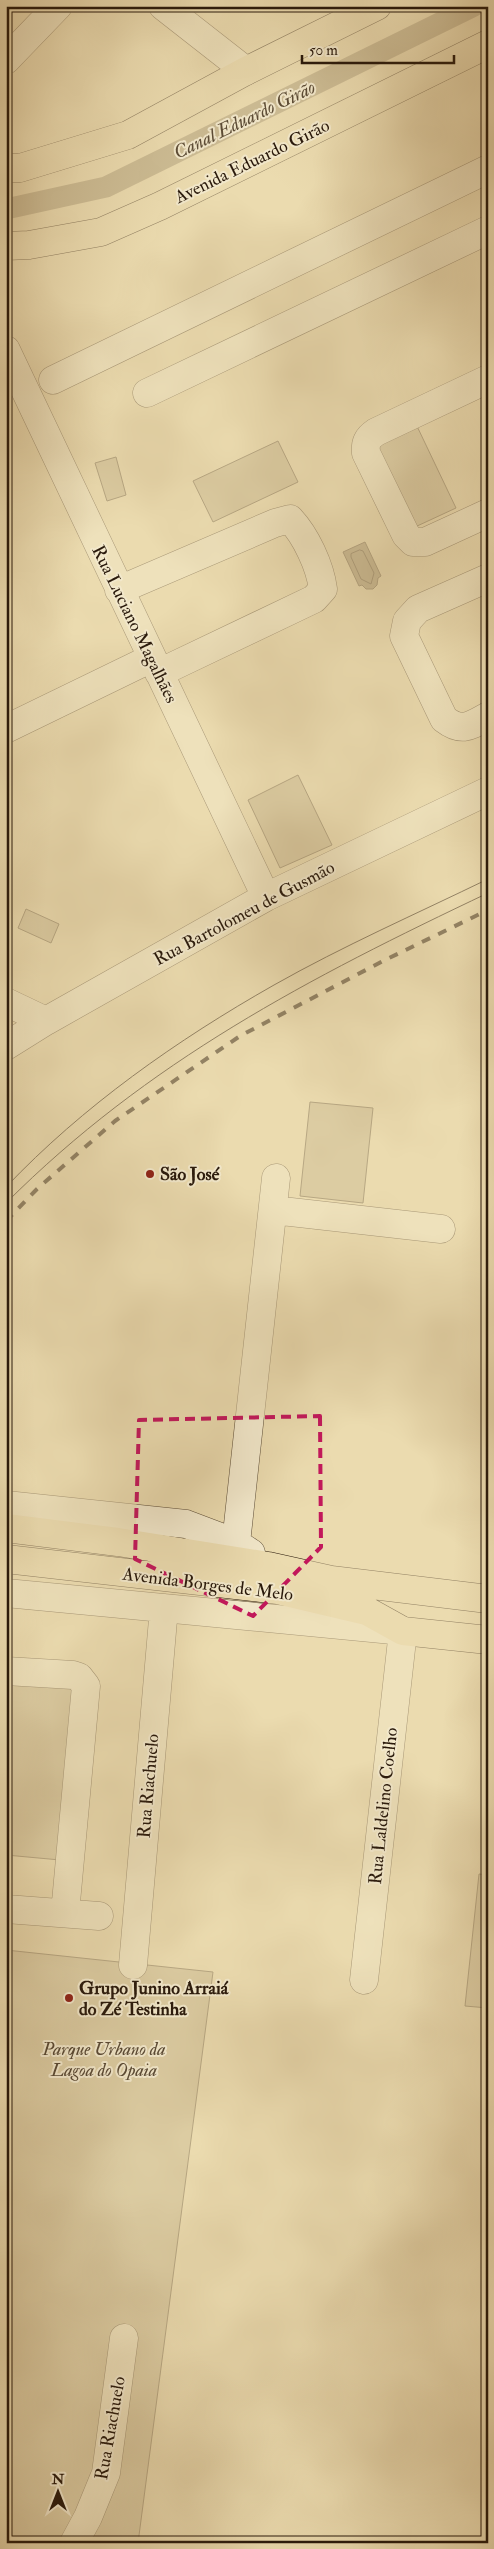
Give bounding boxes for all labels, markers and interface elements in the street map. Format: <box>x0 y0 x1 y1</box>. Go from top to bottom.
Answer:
scale bar <box>302 32 454 64</box>
text: 50 m <box>309 41 338 60</box>
water label: Canal Eduardo Girão <box>170 75 319 165</box>
street label: Avenida Eduardo Girão <box>170 114 334 209</box>
street label: Rua Luciano Magalhães <box>86 542 183 707</box>
street label: Rua Bartolomeu de Gusmão <box>150 856 339 971</box>
place label: São José <box>160 1163 220 1186</box>
marker: São José <box>144 1168 156 1180</box>
street label: Avenida Borges de Melo <box>120 1563 295 1606</box>
street label: Rua Laldelino Coelho <box>364 1726 403 1886</box>
street label: Rua Riachuelo <box>132 1732 165 1839</box>
place label: Grupo Junino Arraiá do Zé Testinha <box>79 1977 229 2021</box>
marker: Grupo Junino Arraiá do Zé Testinha <box>63 1992 75 2004</box>
park label: Parque Urbano da Lagoa do Opaia <box>41 2038 166 2082</box>
street label: Rua Riachuelo <box>90 2374 131 2482</box>
north arrow <box>32 2466 82 2516</box>
text: N <box>51 2471 65 2488</box>

